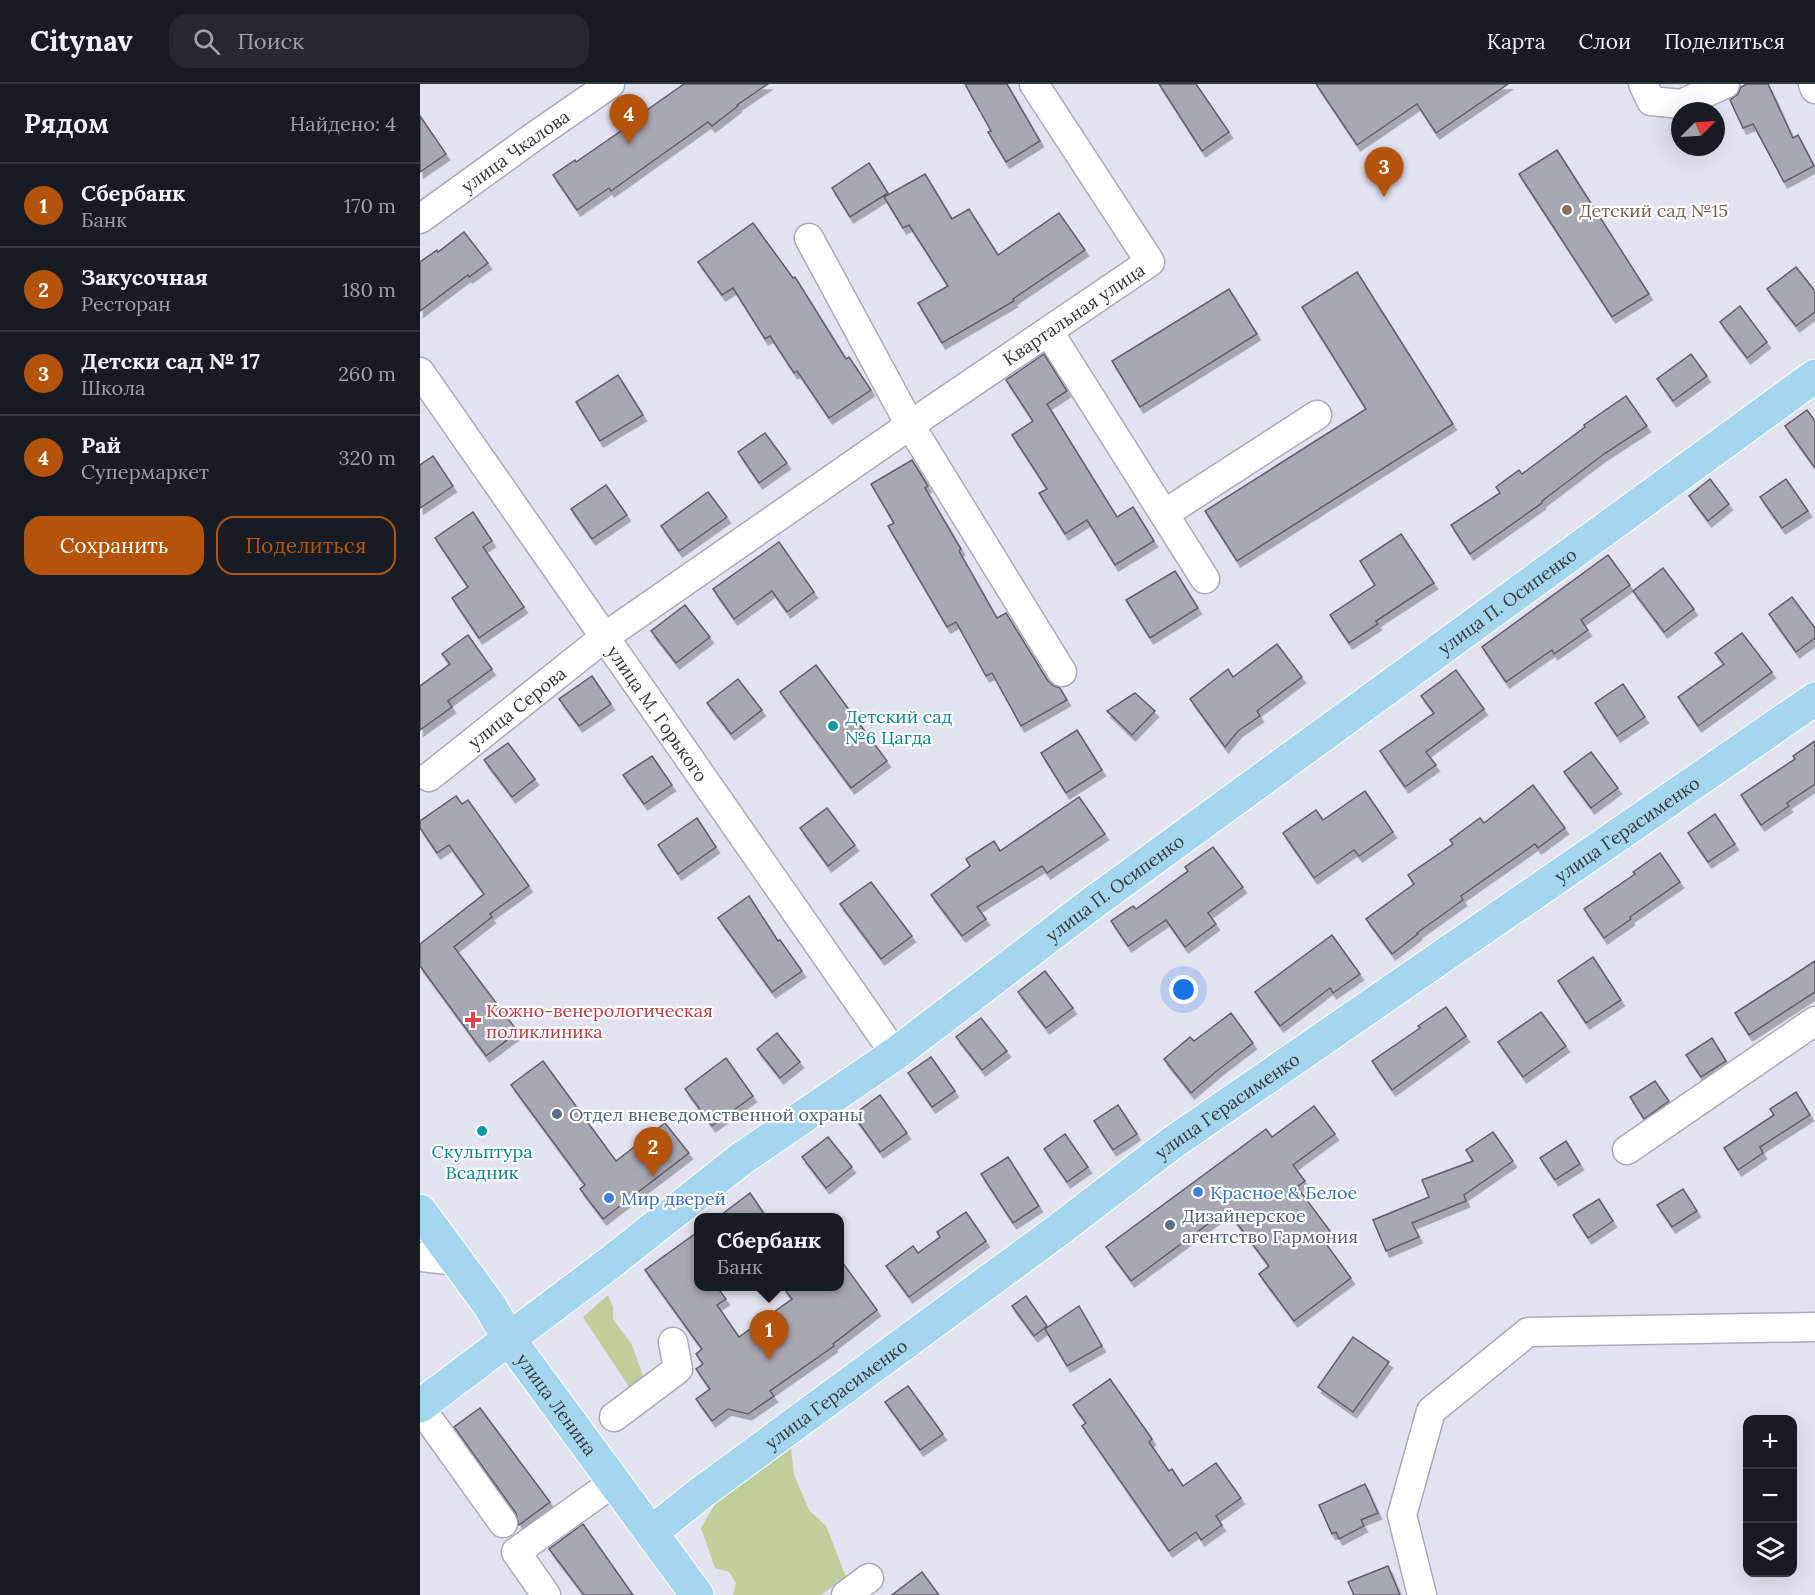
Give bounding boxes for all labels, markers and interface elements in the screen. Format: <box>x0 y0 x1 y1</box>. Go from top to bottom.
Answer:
search box <box>169 14 589 68</box>
text: Citynav <box>30 23 133 59</box>
icon: search <box>190 25 223 58</box>
text: Поиск <box>238 27 304 55</box>
text: Карта <box>1487 28 1546 55</box>
text: Слои <box>1579 28 1631 55</box>
text: Поделиться <box>1664 28 1785 55</box>
pin: 4 <box>610 94 648 144</box>
north arrow <box>1671 102 1725 156</box>
street label: улица Чкалова <box>456 104 574 197</box>
text: Рядом <box>24 107 109 140</box>
text: Найдено: 4 <box>290 111 396 136</box>
pin: 3 <box>1364 147 1404 197</box>
text: Сбербанк <box>81 179 185 207</box>
text: 1 <box>39 193 48 218</box>
text: 170 m <box>344 193 396 218</box>
place label: Детский сад №15 <box>1579 199 1728 222</box>
marker: Детский сад №15 <box>1560 203 1574 217</box>
text: Банк <box>81 207 127 232</box>
street label: Квартальная улица <box>998 258 1149 370</box>
text: Закусoчная <box>81 263 208 291</box>
text: 2 <box>38 277 49 302</box>
text: 180 m <box>342 277 396 302</box>
text: Ресторан <box>81 291 171 316</box>
text: Детски сад № 17 <box>81 347 260 375</box>
text: 3 <box>38 361 49 386</box>
text: 260 m <box>338 361 396 386</box>
text: Школа <box>81 375 145 400</box>
text: Рай <box>81 431 121 459</box>
text: 4 <box>38 445 49 470</box>
text: 320 m <box>339 445 396 470</box>
text: Супермаркет <box>81 459 209 484</box>
button: Сохранить <box>24 516 204 575</box>
button: Поделиться <box>216 516 396 575</box>
street label: улица П. Осипенко <box>1433 542 1581 659</box>
street label: улица М. Горького <box>602 641 713 786</box>
street label: улица Серова <box>463 661 570 753</box>
place label: Детский сад №6 Цагда <box>845 705 952 749</box>
marker: Детский сад №6 Цагда <box>826 719 840 733</box>
street label: улица Герасименко <box>1550 771 1704 887</box>
street label: улица П. Осипенко <box>1041 829 1188 946</box>
your location <box>1169 975 1198 1004</box>
place label: Кожно-венерологическая поликлиника <box>486 999 713 1043</box>
marker: Кожно-венерологическая поликлиника <box>464 1011 482 1029</box>
street label: улица Герасименко <box>1150 1047 1304 1164</box>
place label: Отдел вневедомственной охраны <box>569 1103 863 1126</box>
marker: Отдел вневедомственной охраны <box>550 1107 564 1121</box>
marker: Скульптура Всадник <box>475 1124 489 1138</box>
pin: 2 <box>634 1128 672 1177</box>
place label: Скульптура Всадник <box>431 1140 533 1184</box>
place label: Красное & Белое <box>1210 1181 1358 1204</box>
marker: Красное & Белое <box>1191 1185 1205 1199</box>
place label: Мир дверей <box>621 1187 726 1210</box>
marker: Мир дверей <box>602 1191 616 1205</box>
place label: Дизайнерское агентство Гармония <box>1182 1204 1358 1248</box>
popup <box>694 1213 844 1291</box>
marker: Дизайнерское агентство Гармония <box>1163 1218 1177 1232</box>
text: Сбербанк <box>717 1226 821 1254</box>
text: Банк <box>717 1254 763 1279</box>
pin: 1 <box>750 1310 788 1360</box>
street label: улица Герасименко <box>760 1334 912 1454</box>
street label: улица Ленина <box>512 1348 602 1460</box>
map controls <box>1743 1415 1797 1577</box>
button: + <box>1743 1415 1797 1469</box>
button: − <box>1743 1469 1797 1523</box>
button: layers <box>1743 1523 1797 1577</box>

